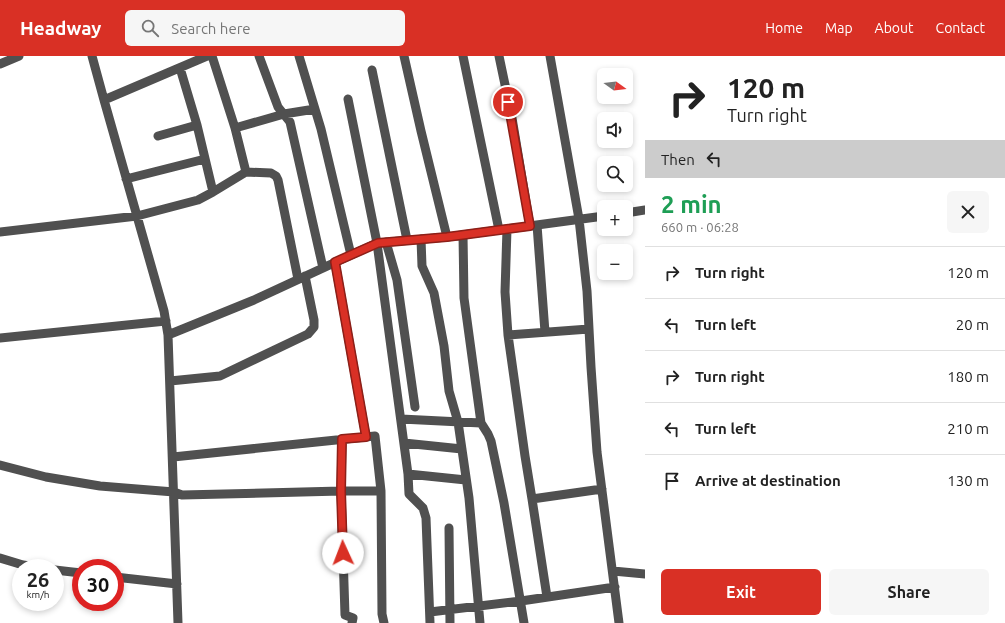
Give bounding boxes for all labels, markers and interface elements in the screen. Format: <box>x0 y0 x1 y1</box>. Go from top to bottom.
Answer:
search box <box>125 10 405 46</box>
text: Headway <box>20 17 101 39</box>
icon: search <box>139 17 161 39</box>
text: Search here <box>171 20 251 37</box>
text: Home <box>765 20 803 36</box>
text: Map <box>825 20 853 36</box>
text: About <box>875 20 914 36</box>
text: Contact <box>936 20 985 36</box>
north arrow <box>597 68 633 104</box>
map controls <box>597 68 633 280</box>
icon: right <box>661 72 713 124</box>
text: 120 m <box>727 72 805 103</box>
pin <box>491 85 525 119</box>
icon: arrive <box>497 91 519 113</box>
text: Turn right <box>727 105 807 125</box>
button: sound <box>597 112 633 148</box>
icon: left <box>703 148 725 170</box>
text: Then <box>661 151 695 168</box>
button: search <box>597 156 633 192</box>
text: 2 min <box>661 191 722 218</box>
button: close <box>947 191 989 233</box>
button: + <box>597 200 633 236</box>
text: 660 m · 06:28 <box>661 220 739 234</box>
button: − <box>597 244 633 280</box>
icon: right <box>661 262 683 284</box>
text: Turn right <box>695 264 765 281</box>
text: 120 m <box>947 264 989 281</box>
icon: left <box>661 314 683 336</box>
text: Turn left <box>695 316 756 333</box>
text: 20 m <box>956 316 989 333</box>
icon: right <box>661 366 683 388</box>
text: Turn right <box>695 368 765 385</box>
text: 180 m <box>947 368 989 385</box>
icon: left <box>661 418 683 440</box>
text: Turn left <box>695 420 756 437</box>
text: 210 m <box>947 420 989 437</box>
icon: arrive <box>661 470 683 492</box>
text: Arrive at destination <box>695 472 841 489</box>
text: 130 m <box>947 472 989 489</box>
position arrow <box>322 532 364 574</box>
speed limit sign: 30 <box>72 559 124 611</box>
text: 26 <box>27 568 49 591</box>
button: Exit <box>661 569 821 615</box>
button: Share <box>829 569 989 615</box>
text: km/h <box>26 589 50 600</box>

